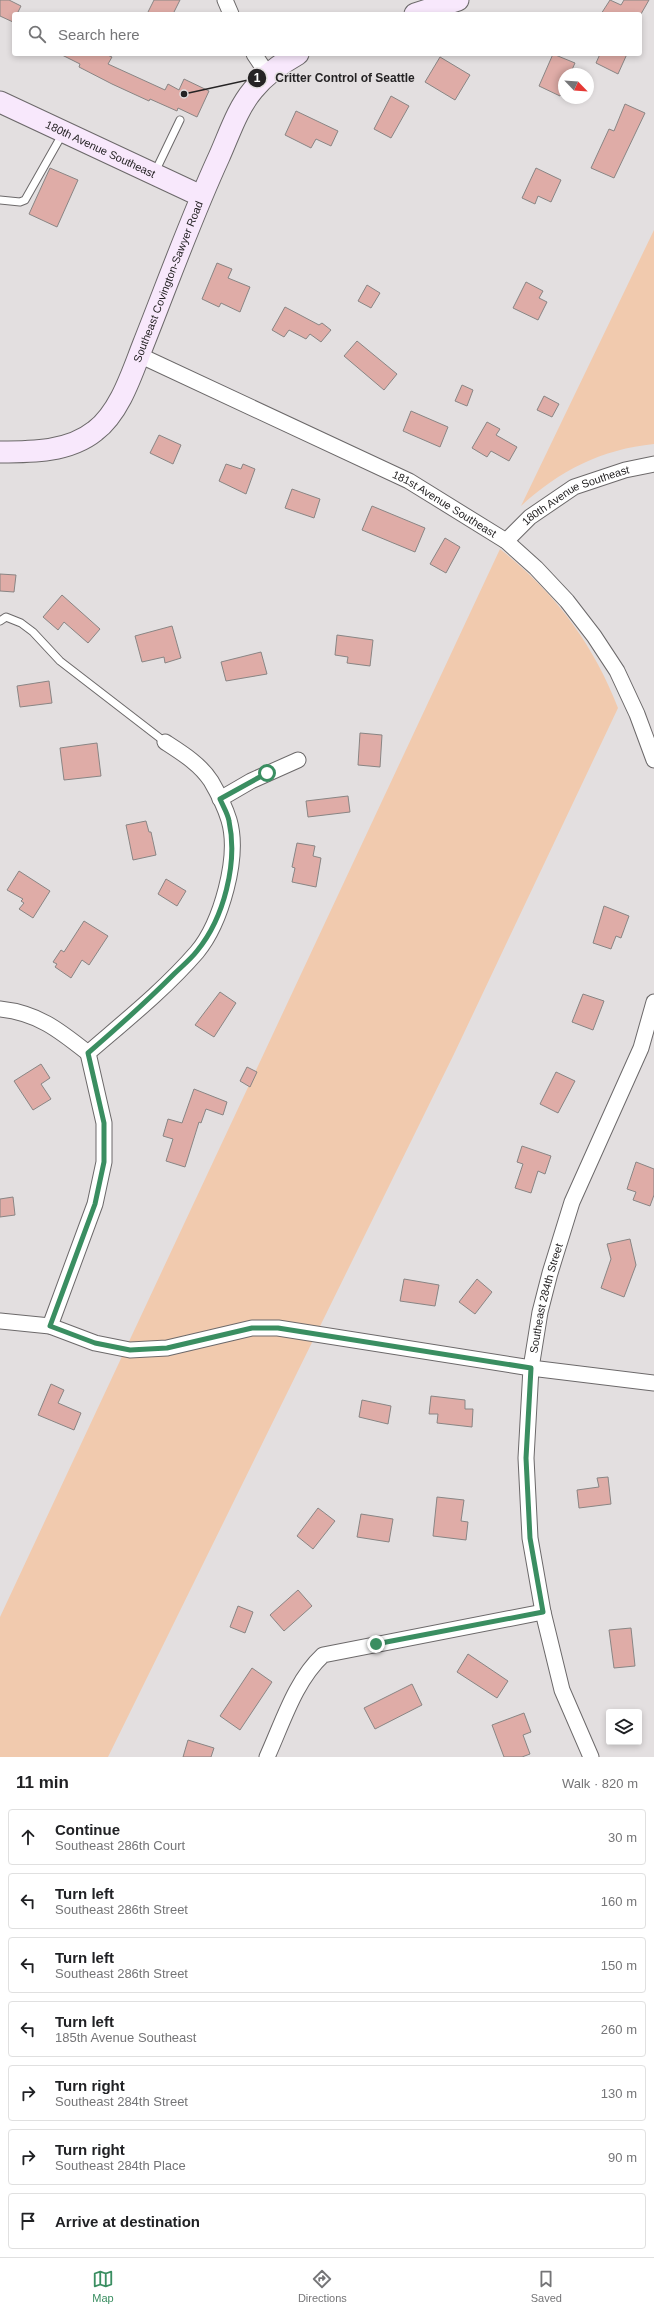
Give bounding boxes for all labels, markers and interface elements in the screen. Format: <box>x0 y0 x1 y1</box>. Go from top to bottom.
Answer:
search box <box>12 12 642 56</box>
icon: search <box>26 23 48 45</box>
text: Search here <box>58 26 140 43</box>
callout: Critter Control of Seattle <box>247 66 423 90</box>
north arrow <box>558 68 594 104</box>
text: 1 <box>254 71 261 85</box>
text: Critter Control of Seattle <box>275 71 415 85</box>
street label: 180th Avenue Southeast <box>44 118 157 180</box>
street label: Southeast Covington-Sawyer Road <box>131 199 205 364</box>
street label: 180th Avenue Southeast <box>520 463 630 527</box>
street label: 181st Avenue Southeast <box>391 468 499 540</box>
route start <box>258 764 276 782</box>
street label: Southeast 284th Street <box>527 1242 565 1354</box>
route end <box>367 1635 385 1653</box>
map controls <box>606 1709 642 1745</box>
button: layers <box>606 1709 642 1745</box>
text: 11 min <box>16 1773 69 1792</box>
text: Walk · 820 m <box>562 1776 638 1791</box>
text: Continue <box>55 1821 120 1838</box>
icon: ahead <box>17 1826 39 1848</box>
text: 30 m <box>608 1830 637 1845</box>
text: Southeast 286th Court <box>55 1838 185 1853</box>
text: Turn left <box>55 1885 114 1902</box>
icon: left <box>17 1890 39 1912</box>
text: 160 m <box>601 1894 637 1909</box>
text: Southeast 286th Street <box>55 1902 188 1917</box>
text: Turn left <box>55 1949 114 1966</box>
icon: left <box>17 1954 39 1976</box>
text: 150 m <box>601 1958 637 1973</box>
text: Southeast 286th Street <box>55 1966 188 1981</box>
text: Turn left <box>55 2013 114 2030</box>
icon: left <box>17 2018 39 2040</box>
text: 260 m <box>601 2022 637 2037</box>
text: 185th Avenue Southeast <box>55 2030 196 2045</box>
text: Turn right <box>55 2077 125 2094</box>
icon: right <box>17 2082 39 2104</box>
text: 130 m <box>601 2086 637 2101</box>
text: Southeast 284th Street <box>55 2094 188 2109</box>
text: Turn right <box>55 2141 125 2158</box>
icon: right <box>17 2146 39 2168</box>
text: 90 m <box>608 2150 637 2165</box>
text: Southeast 284th Place <box>55 2158 186 2173</box>
icon: arrive <box>17 2210 39 2232</box>
text: Arrive at destination <box>55 2213 200 2230</box>
tab: Map <box>92 2268 114 2304</box>
tab: Directions <box>298 2268 347 2304</box>
tab: Saved <box>531 2268 562 2304</box>

